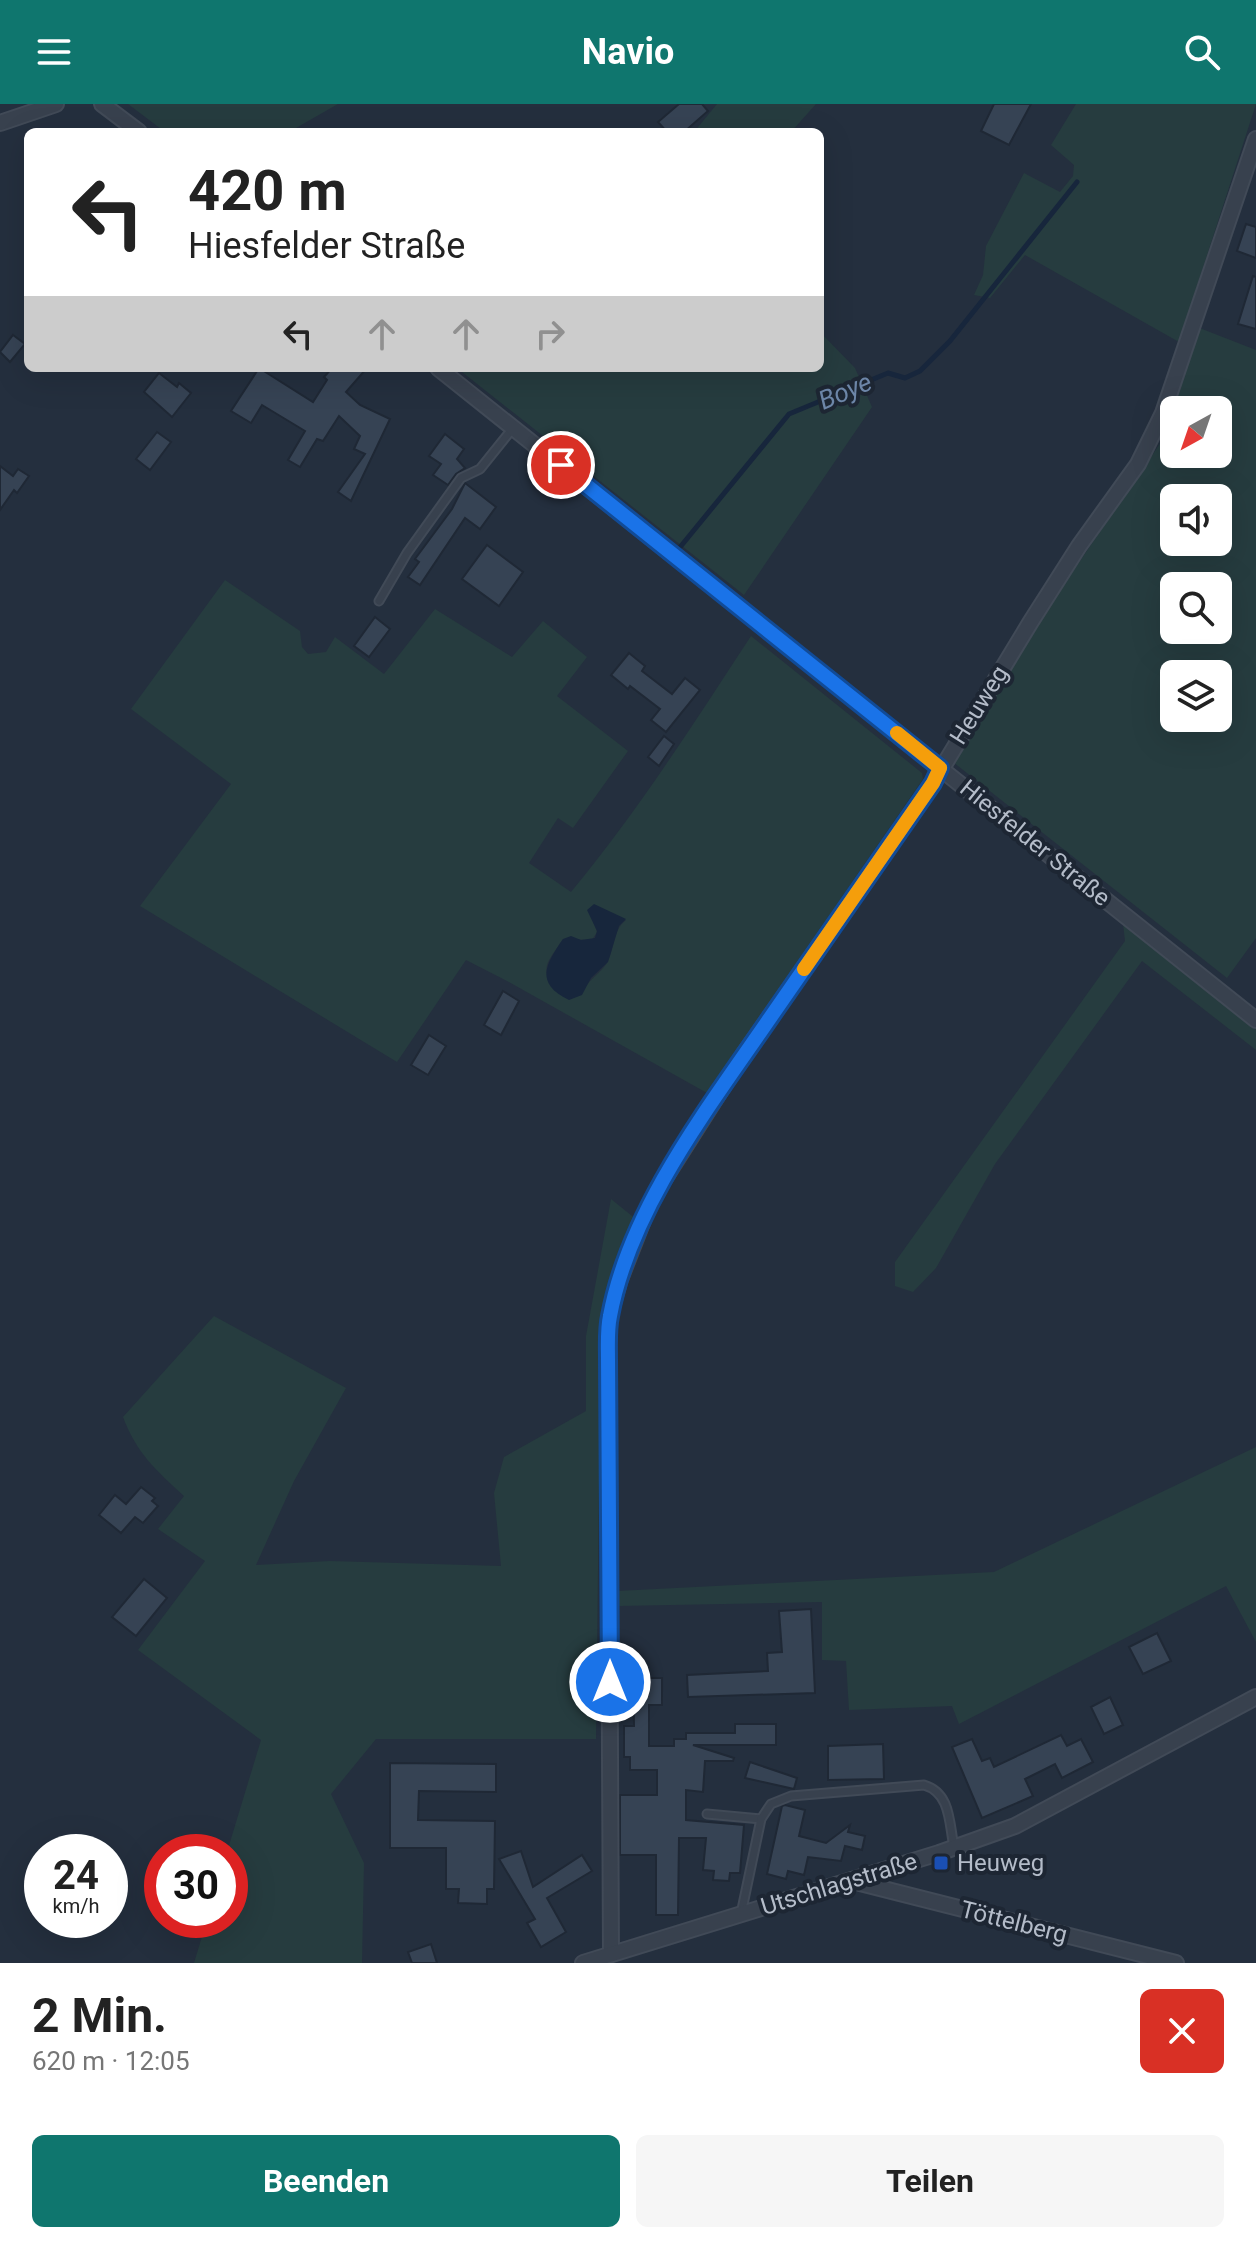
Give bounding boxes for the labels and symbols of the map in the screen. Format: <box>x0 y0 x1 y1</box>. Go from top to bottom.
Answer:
water label: Boye <box>814 366 876 416</box>
north arrow <box>1160 396 1232 468</box>
pin <box>527 431 595 499</box>
street label: Heuweg <box>944 661 1014 749</box>
street label: Hiesfelder Straße <box>954 774 1116 912</box>
position arrow <box>568 1640 652 1724</box>
speed limit sign: 30 <box>144 1834 248 1938</box>
street label: Utschlagstraße <box>757 1847 921 1921</box>
place label: Heuweg <box>957 1849 1044 1877</box>
marker: Heuweg <box>932 1854 950 1872</box>
street label: Töttelberg <box>958 1895 1070 1949</box>

